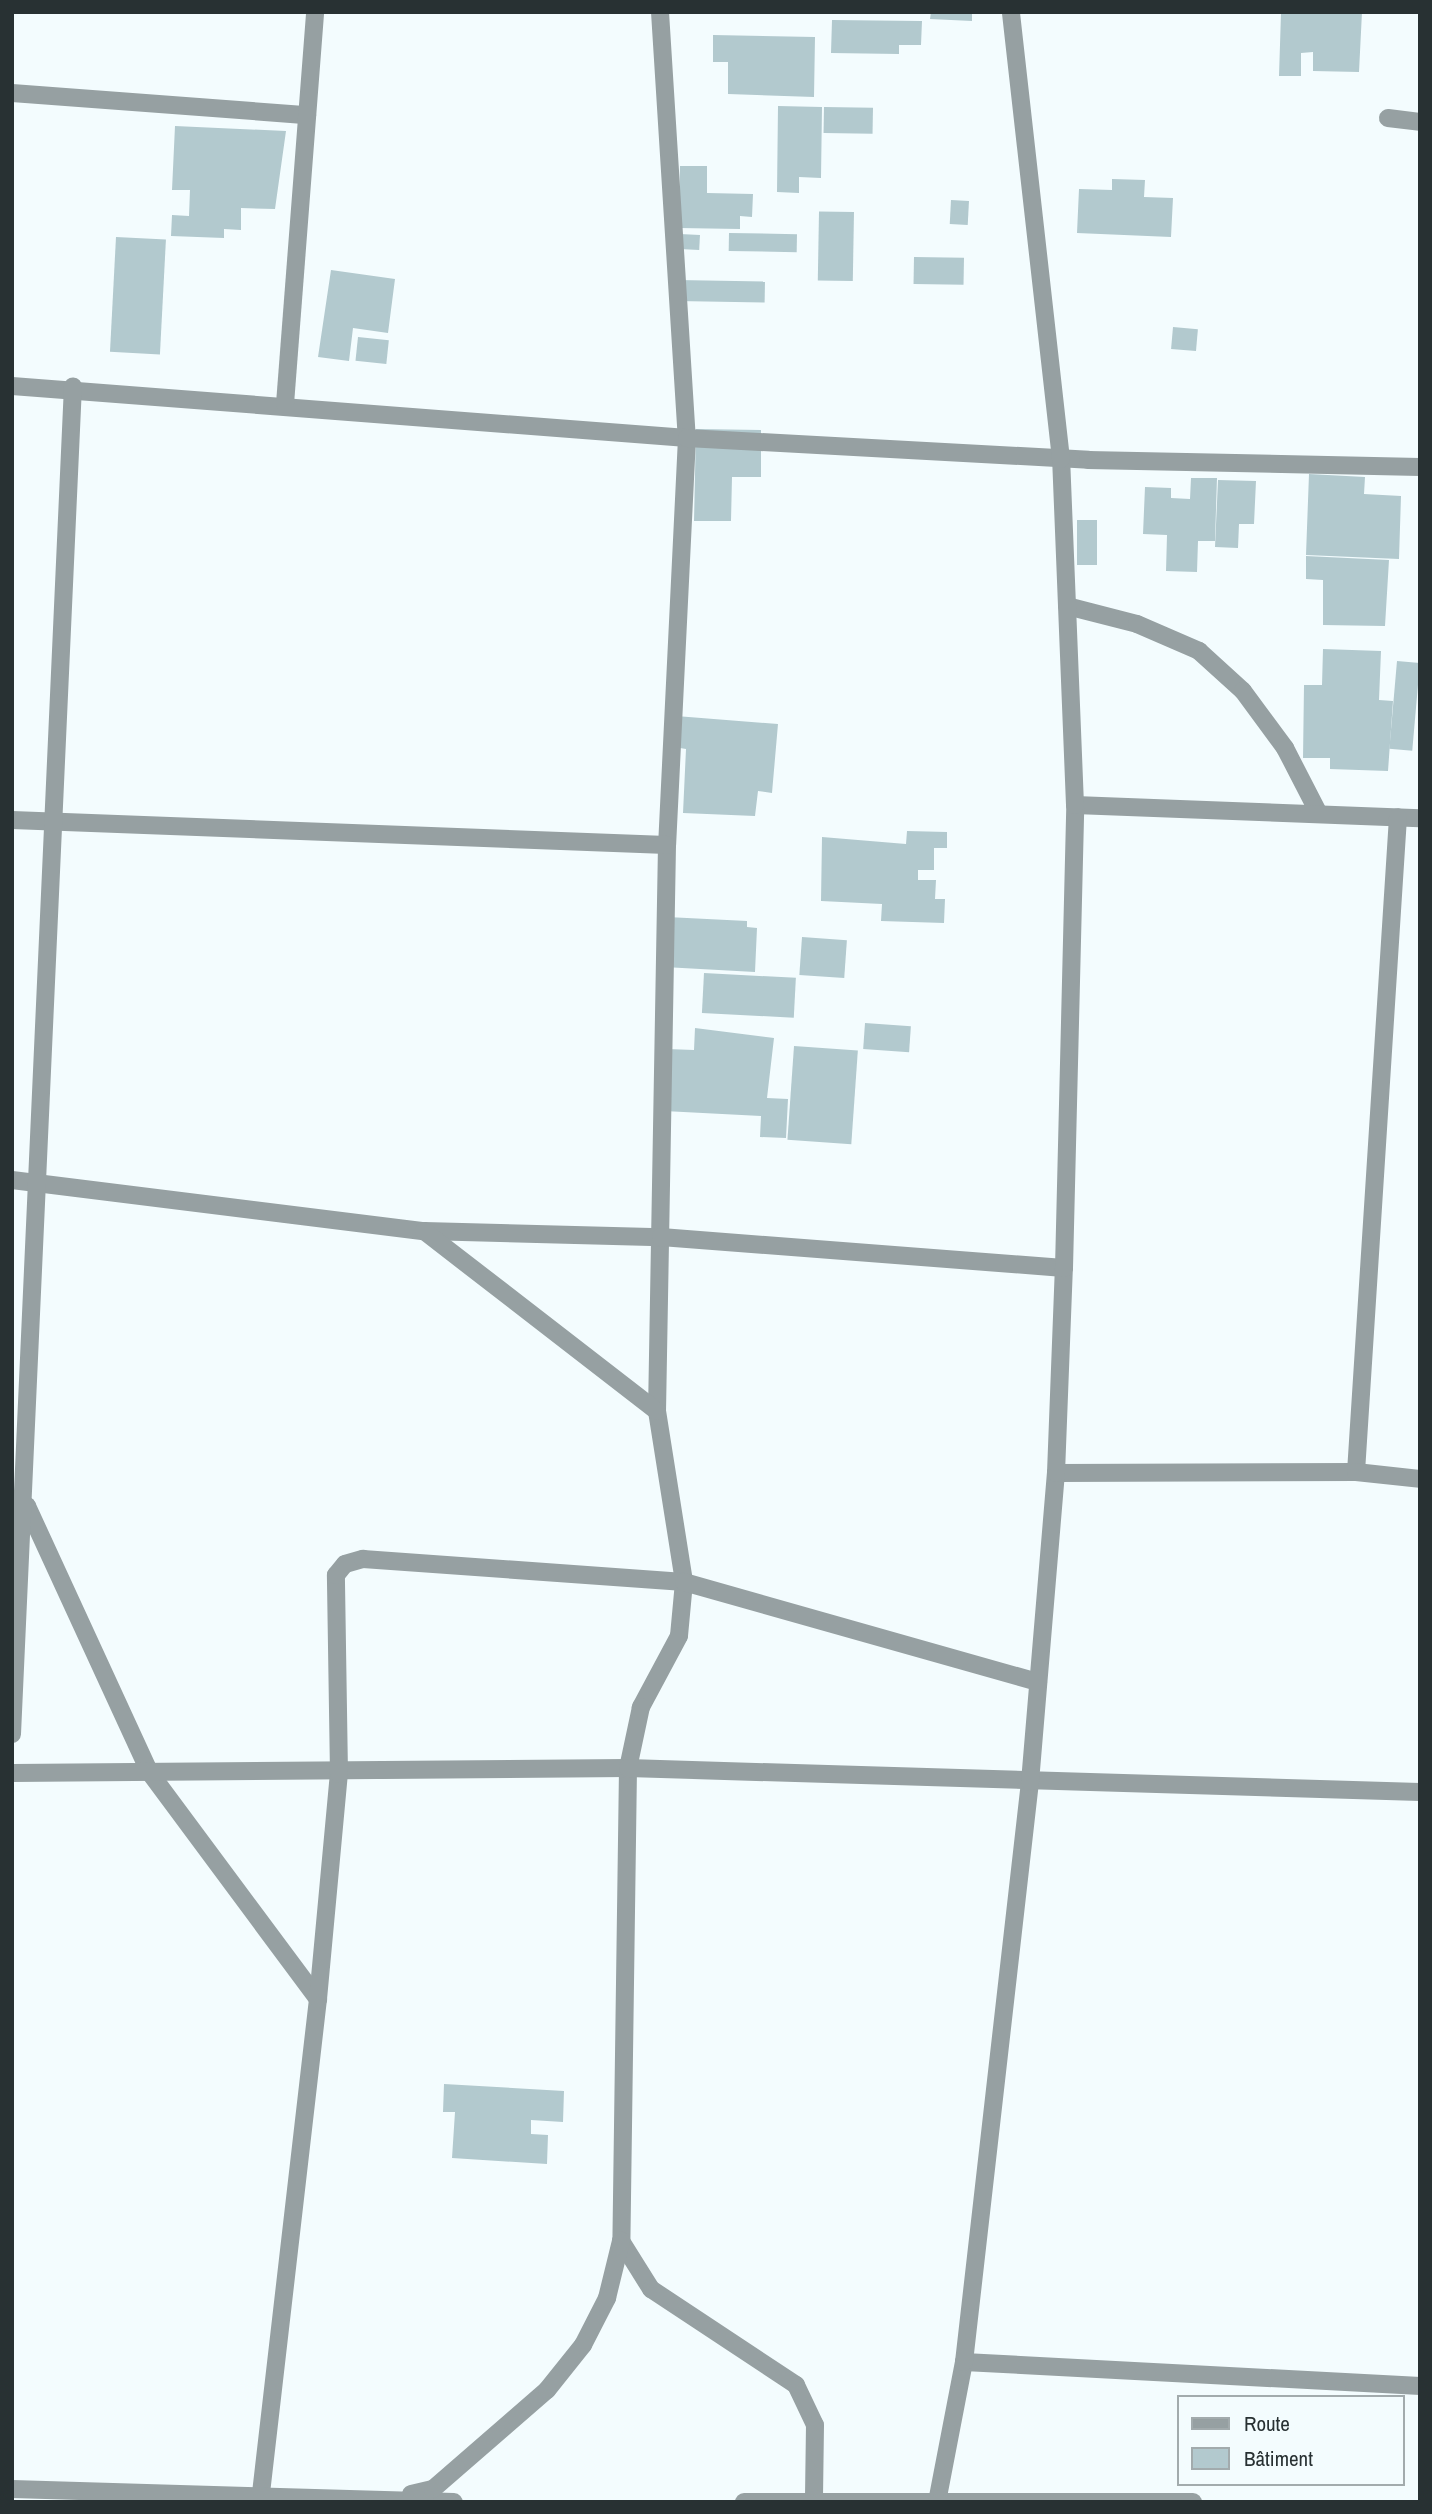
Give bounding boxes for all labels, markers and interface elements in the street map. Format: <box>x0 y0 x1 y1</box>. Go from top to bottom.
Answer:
legend <box>1176 2395 1404 2486</box>
text: Route <box>1244 2409 1290 2438</box>
text: Bâtiment <box>1244 2444 1313 2473</box>

